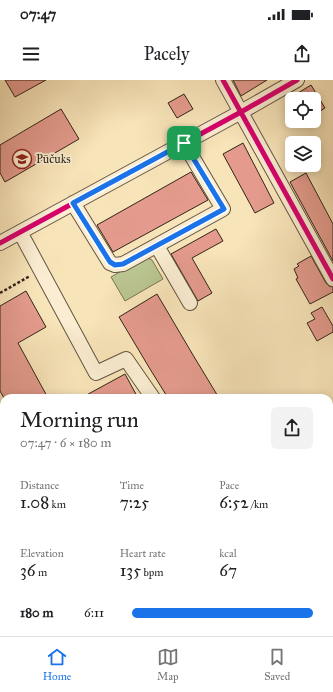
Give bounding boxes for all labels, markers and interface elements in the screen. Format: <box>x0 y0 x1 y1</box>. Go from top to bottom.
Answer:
text: 07:47 <box>20 5 56 23</box>
icon: menu <box>20 43 42 65</box>
text: Pacely <box>144 43 189 65</box>
icon: share <box>291 43 313 65</box>
map controls <box>285 92 321 172</box>
button: locate <box>285 92 321 128</box>
pin <box>167 126 201 160</box>
icon: arrive <box>173 132 195 154</box>
button: layers <box>285 136 321 172</box>
school or university icon: Pūčuks <box>11 148 33 170</box>
place label: Pūčuks <box>36 152 71 166</box>
text: Morning run <box>20 406 139 433</box>
button: share <box>271 407 313 449</box>
text: 07:47 · 6 × 180 m <box>20 435 111 451</box>
text: Distance <box>20 479 59 492</box>
text: Time <box>120 479 144 492</box>
text: Pace <box>219 479 239 492</box>
text: 1.08 <box>20 492 49 513</box>
text: 7:25 <box>120 492 149 513</box>
text: 6:52 <box>219 492 249 513</box>
text: km <box>49 498 66 511</box>
text: /km <box>249 498 268 511</box>
text: Elevation <box>20 547 64 560</box>
text: Heart rate <box>120 547 166 560</box>
text: kcal <box>219 547 237 560</box>
text: 36 <box>20 560 36 581</box>
text: 135 <box>120 560 141 581</box>
text: 67 <box>219 560 237 581</box>
text: m <box>36 566 47 579</box>
text: bpm <box>141 566 164 579</box>
text: 180 m <box>20 605 53 621</box>
text: 6:11 <box>84 605 104 621</box>
tab: Home <box>43 646 71 683</box>
tab: Map <box>157 646 179 683</box>
tab: Saved <box>264 646 290 683</box>

